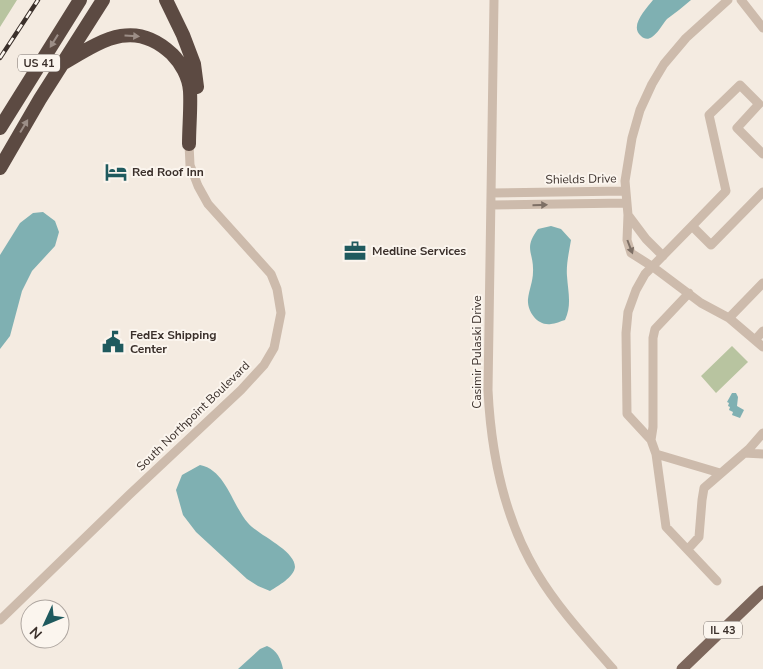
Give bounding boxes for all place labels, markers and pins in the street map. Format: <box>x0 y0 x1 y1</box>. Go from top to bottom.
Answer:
hotel icon: Red Roof Inn <box>103 159 129 185</box>
place label: Red Roof Inn <box>132 164 204 180</box>
office icon: Medline Services <box>342 238 368 264</box>
place label: Medline Services <box>372 243 466 259</box>
place label: FedEx Shipping Center <box>130 327 217 357</box>
public building icon: FedEx Shipping Center <box>100 329 126 355</box>

